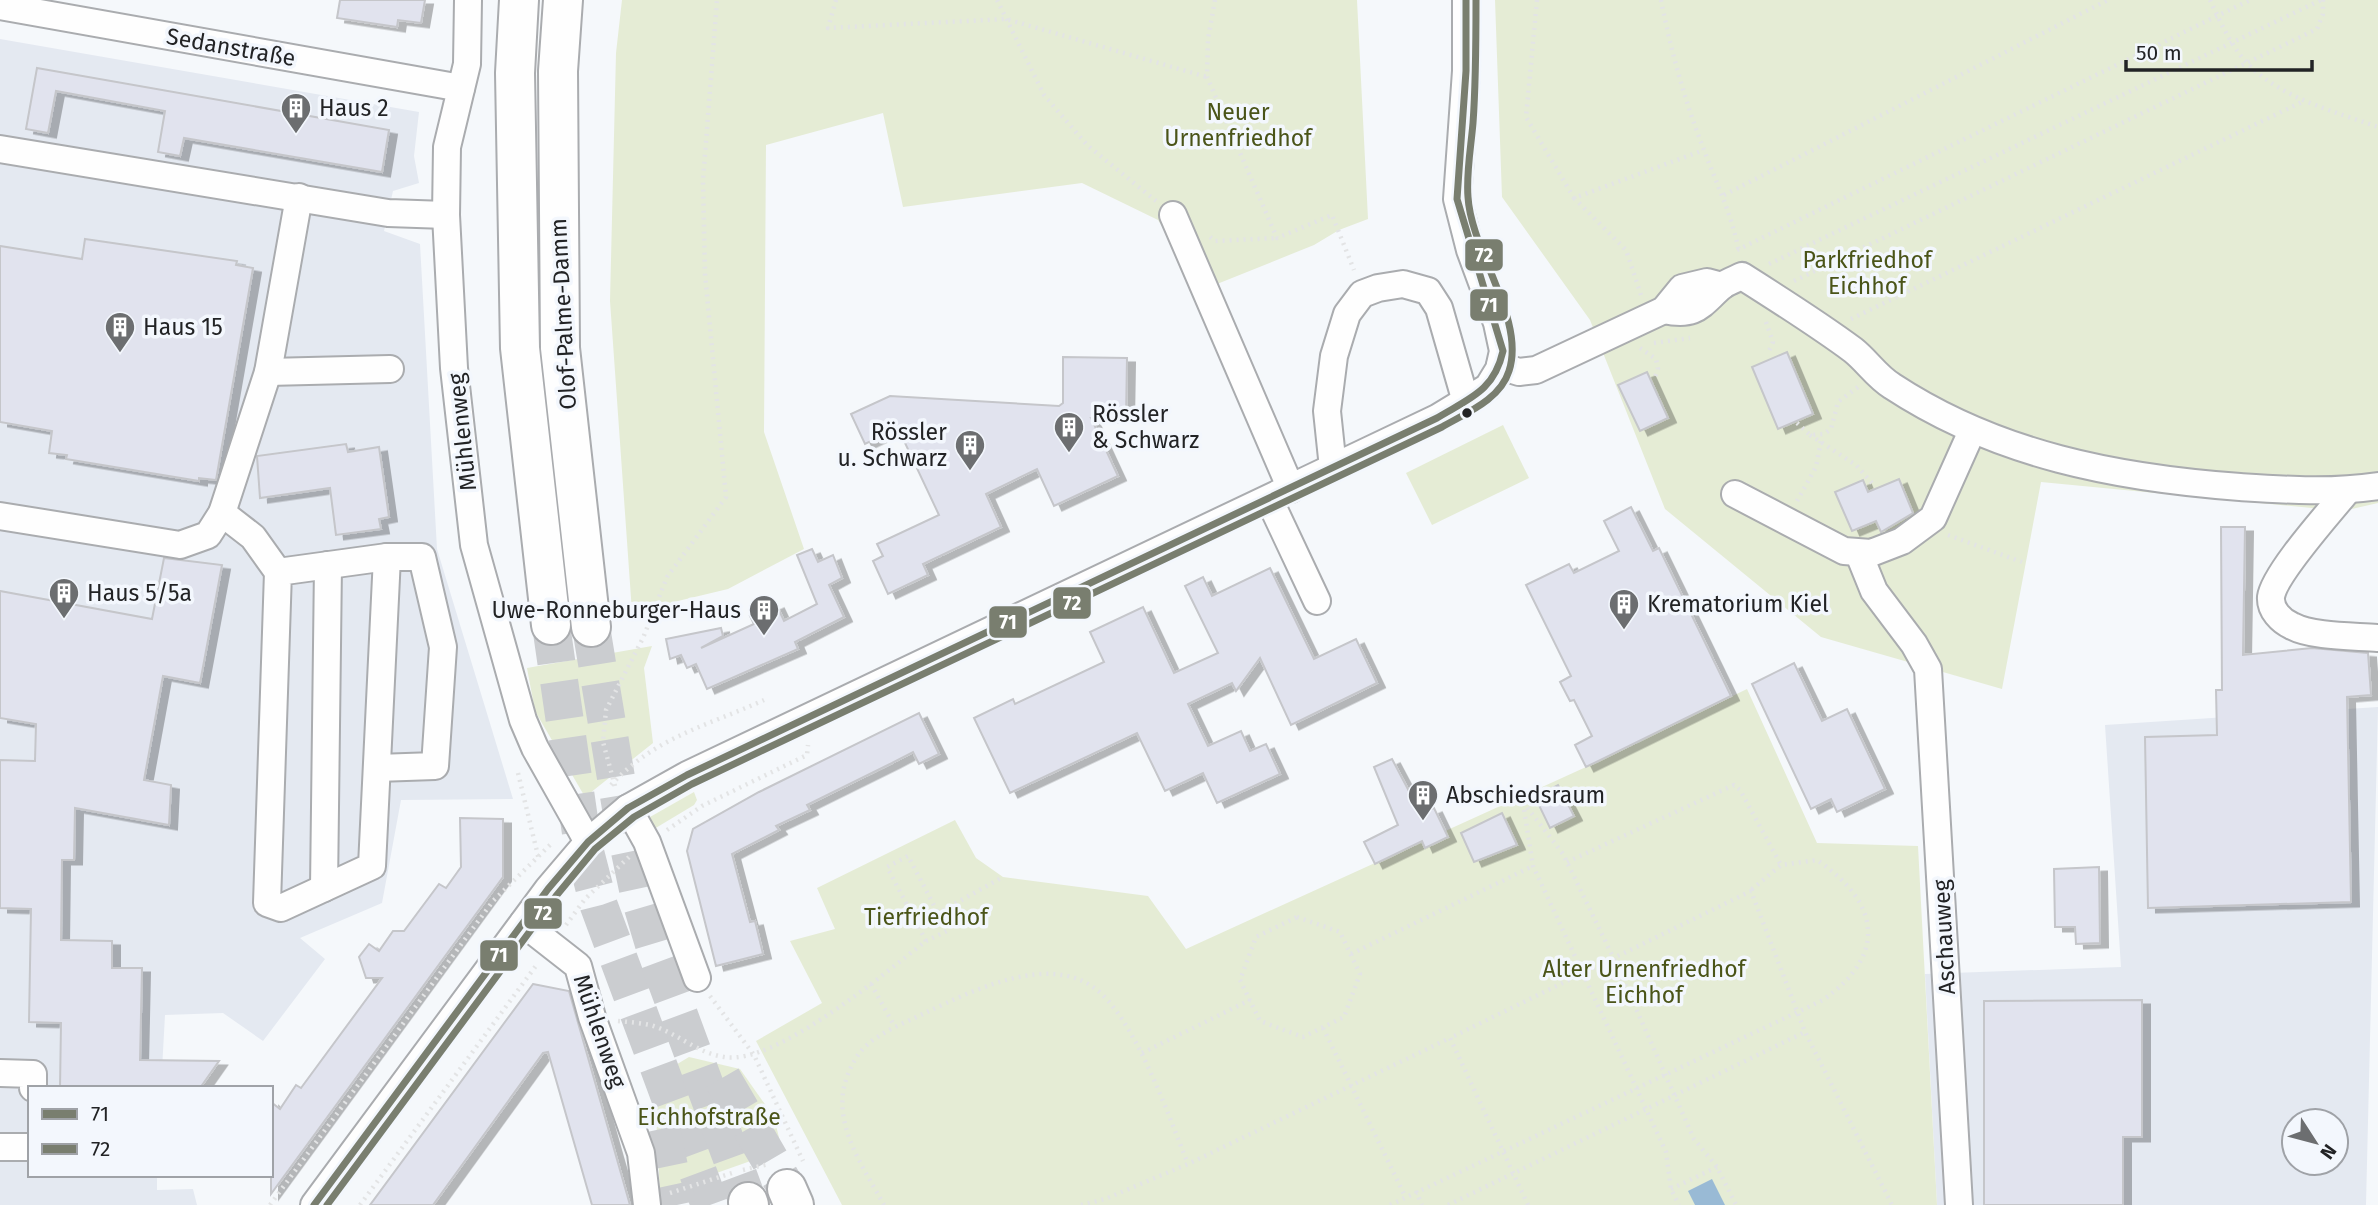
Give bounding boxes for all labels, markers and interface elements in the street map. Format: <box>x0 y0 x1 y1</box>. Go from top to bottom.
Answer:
street label: Sedanstraße <box>164 22 298 72</box>
scale bar <box>2126 28 2312 72</box>
text: 50 m <box>2136 40 2182 66</box>
building icon: Haus 2 <box>279 91 313 135</box>
place label: Haus 2 <box>319 94 389 122</box>
park label: Neuer Urnenfriedhof <box>1164 98 1314 152</box>
street label: Olof-Palme-Damm <box>544 218 582 410</box>
line badge: 72 <box>1464 238 1504 272</box>
text: 72 <box>1475 244 1493 267</box>
park label: Parkfriedhof Eichhof <box>1802 246 1934 300</box>
line badge: 71 <box>1469 288 1509 322</box>
text: 71 <box>1480 294 1498 317</box>
building icon: Haus 15 <box>103 310 137 354</box>
place label: Haus 15 <box>143 313 223 341</box>
street label: Mühlenweg <box>442 372 482 492</box>
place label: Rössler & Schwarz <box>1092 400 1199 454</box>
unlabelled marker <box>1460 406 1474 420</box>
building icon: Rössler & Schwarz <box>1052 410 1086 454</box>
place label: Rössler u. Schwarz <box>838 418 947 472</box>
building icon: Rössler u. Schwarz <box>953 428 987 472</box>
building icon: Haus 5/5a <box>47 576 81 620</box>
place label: Haus 5/5a <box>87 579 192 607</box>
line badge: 72 <box>1052 586 1092 620</box>
building icon: Krematorium Kiel <box>1607 587 1641 631</box>
place label: Krematorium Kiel <box>1647 590 1829 618</box>
text: 72 <box>1063 592 1081 615</box>
building icon: Uwe-Ronneburger-Haus <box>747 593 781 637</box>
place label: Uwe-Ronneburger-Haus <box>492 596 741 624</box>
line badge: 71 <box>988 605 1028 639</box>
text: 71 <box>999 611 1017 634</box>
building icon: Abschiedsraum <box>1406 778 1440 822</box>
place label: Abschiedsraum <box>1446 781 1605 809</box>
street label: Aschauweg <box>1927 879 1961 995</box>
line badge: 72 <box>523 897 563 930</box>
text: 72 <box>534 902 552 925</box>
park label: Tierfriedhof <box>864 903 990 931</box>
line badge: 71 <box>479 939 519 972</box>
text: 71 <box>490 944 508 967</box>
park label: Alter Urnenfriedhof Eichhof <box>1543 955 1748 1009</box>
street label: Mühlenweg <box>567 970 633 1092</box>
legend <box>28 1086 273 1177</box>
text: 71 <box>91 1101 109 1127</box>
park label: Eichhofstraße <box>637 1103 781 1131</box>
north arrow <box>2280 1107 2350 1177</box>
text: 72 <box>91 1136 110 1162</box>
text: N <box>2315 1140 2341 1164</box>

